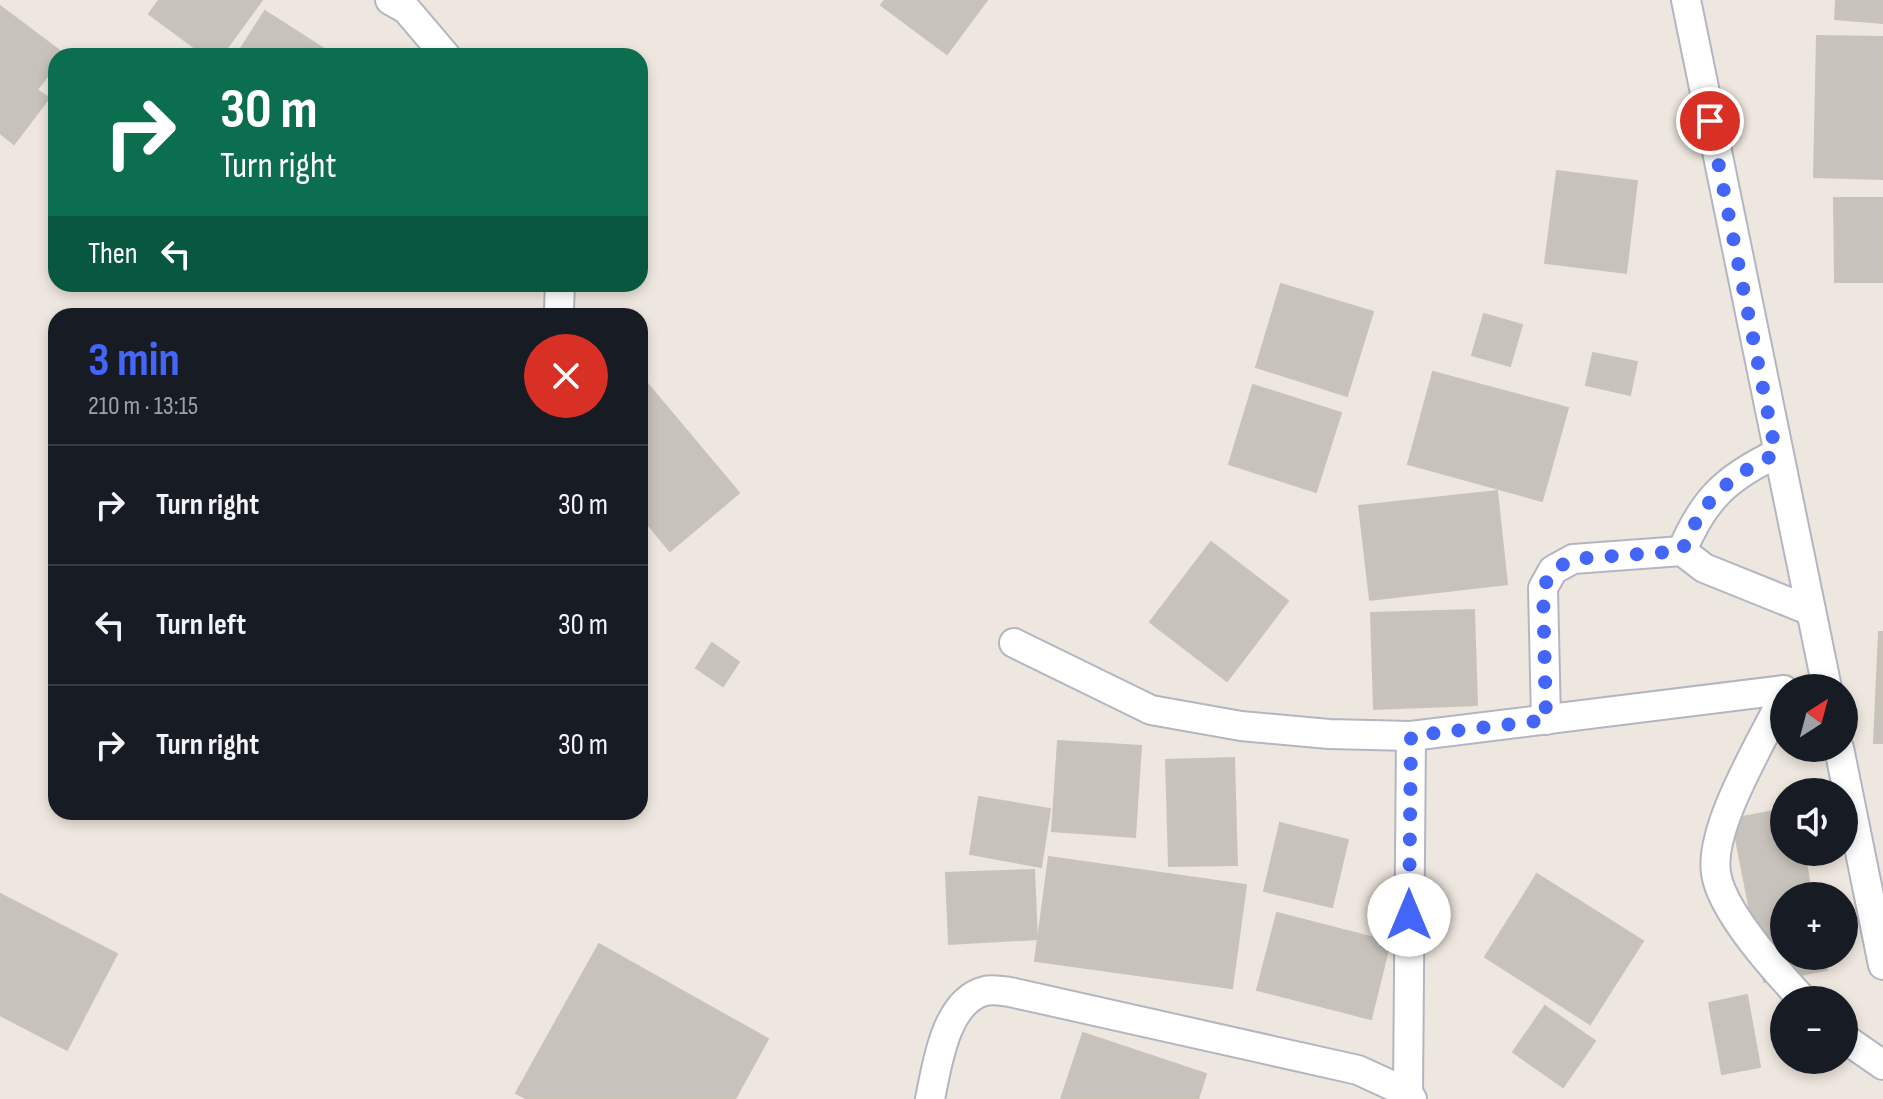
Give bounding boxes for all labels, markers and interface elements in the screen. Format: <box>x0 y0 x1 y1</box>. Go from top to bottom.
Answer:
text: 30 m <box>220 77 318 144</box>
icon: right <box>88 80 192 184</box>
pin <box>1676 87 1744 155</box>
icon: arrive <box>1688 99 1732 143</box>
text: Turn right <box>220 145 337 188</box>
icon: left <box>154 232 198 276</box>
text: Then <box>88 236 138 272</box>
text: 3 min <box>88 332 180 389</box>
button: close <box>524 334 608 418</box>
text: 210 m · 13:15 <box>88 391 198 422</box>
icon: right <box>88 483 132 527</box>
text: Turn right <box>156 487 259 523</box>
text: 30 m <box>558 487 608 523</box>
icon: left <box>88 603 132 647</box>
text: Turn left <box>156 607 246 643</box>
text: 30 m <box>558 607 608 643</box>
north arrow <box>1770 674 1858 762</box>
map controls <box>1770 674 1858 1074</box>
icon: right <box>88 723 132 767</box>
text: Turn right <box>156 727 259 763</box>
text: 30 m <box>558 727 608 763</box>
button: sound <box>1770 778 1858 866</box>
position arrow <box>1367 873 1451 957</box>
button: + <box>1770 882 1858 970</box>
button: − <box>1770 986 1858 1074</box>

